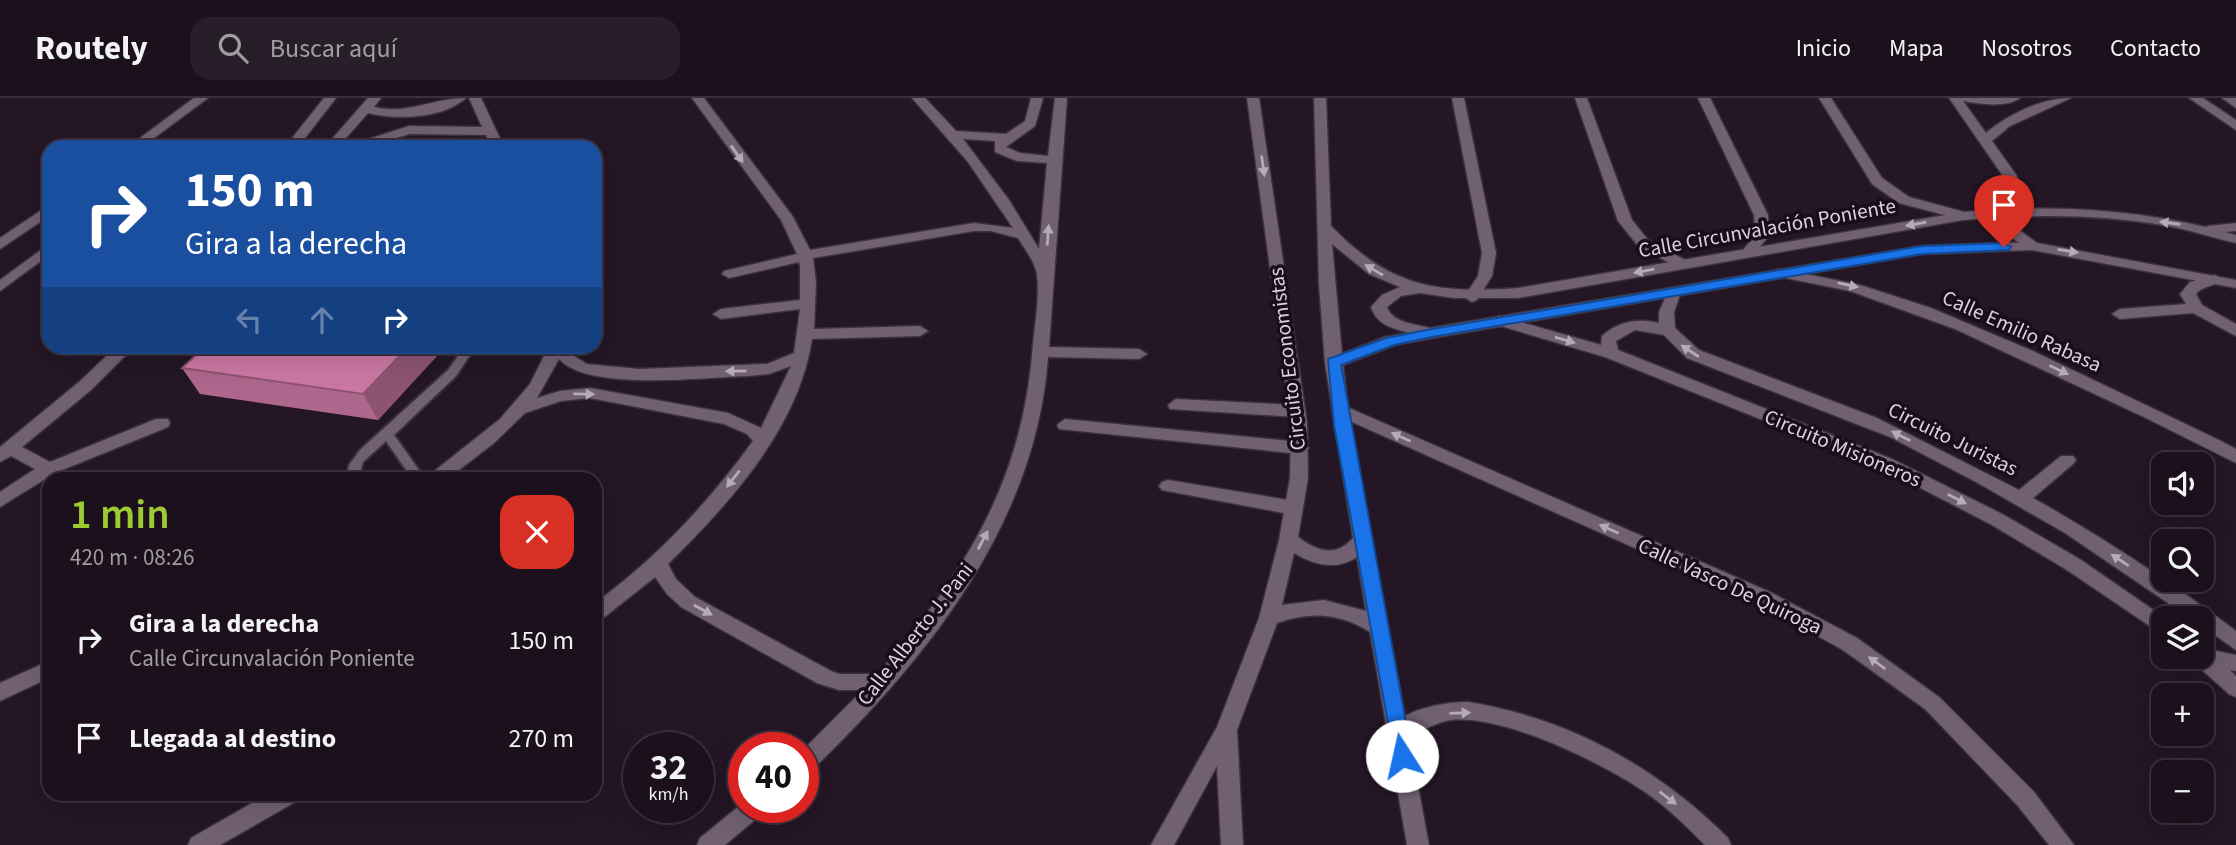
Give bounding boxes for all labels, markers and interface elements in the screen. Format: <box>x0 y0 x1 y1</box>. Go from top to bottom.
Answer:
search box <box>190 17 680 80</box>
text: Routely <box>35 25 148 72</box>
icon: search <box>214 29 252 67</box>
text: Buscar aquí <box>270 30 397 67</box>
text: Inicio <box>1796 31 1851 66</box>
text: Mapa <box>1889 31 1944 66</box>
text: Nosotros <box>1982 31 2072 66</box>
text: Contacto <box>2110 31 2201 66</box>
one-way arrow <box>730 145 744 163</box>
one-way arrow <box>1257 155 1268 177</box>
text: 150 m <box>185 156 314 226</box>
icon: right <box>70 168 161 259</box>
pin <box>1974 175 2034 247</box>
icon: arrive <box>1985 186 2023 224</box>
street label: Calle Circunvalación Poniente <box>1636 191 1898 265</box>
one-way arrow <box>2159 218 2181 229</box>
one-way arrow <box>1905 219 1927 230</box>
text: Gira a la derecha <box>185 221 407 267</box>
one-way arrow <box>1043 224 1054 246</box>
one-way arrow <box>2057 246 2079 257</box>
one-way arrow <box>1365 264 1384 276</box>
street label: Circuito Economistas <box>1261 266 1313 452</box>
one-way arrow <box>1633 266 1655 277</box>
one-way arrow <box>1837 280 1859 291</box>
street label: Calle Emilio Rabasa <box>1938 282 2106 380</box>
icon: left <box>230 301 268 339</box>
icon: ahead <box>303 301 341 339</box>
icon: right <box>376 301 414 339</box>
one-way arrow <box>1554 335 1576 346</box>
one-way arrow <box>1681 345 1700 358</box>
one-way arrow <box>2049 364 2069 376</box>
one-way arrow <box>725 365 747 377</box>
one-way arrow <box>573 389 595 400</box>
street label: Circuito Juristas <box>1883 395 2023 484</box>
street label: Circuito Misioneros <box>1760 401 1926 495</box>
one-way arrow <box>1390 431 1411 442</box>
one-way arrow <box>1891 431 1911 442</box>
map controls <box>2151 452 2214 823</box>
button: sound <box>2151 452 2214 515</box>
one-way arrow <box>725 469 740 487</box>
text: 1 min <box>70 485 170 545</box>
one-way arrow <box>1947 493 1967 505</box>
button: close <box>500 495 574 569</box>
one-way arrow <box>1598 523 1619 534</box>
one-way arrow <box>977 529 989 549</box>
button: search <box>2151 529 2214 592</box>
street label: Calle Vasco De Quiroga <box>1633 530 1827 642</box>
text: 420 m · 08:26 <box>70 541 194 574</box>
one-way arrow <box>2111 553 2129 567</box>
street label: Calle Alberto J. Pani <box>850 556 980 712</box>
one-way arrow <box>693 604 713 616</box>
text: Gira a la derecha <box>129 605 319 642</box>
button: layers <box>2151 606 2214 669</box>
icon: right <box>70 621 108 659</box>
text: 150 m <box>508 622 574 659</box>
text: Calle Circunvalación Poniente <box>129 642 415 675</box>
one-way arrow <box>1868 657 1886 671</box>
button: + <box>2151 683 2214 746</box>
one-way arrow <box>1449 707 1471 718</box>
icon: arrive <box>70 719 108 757</box>
position arrow <box>1365 719 1439 793</box>
text: Llegada al destino <box>129 720 336 757</box>
text: 270 m <box>508 720 574 757</box>
speed limit sign: 40 <box>728 732 819 823</box>
text: 32 <box>650 743 687 793</box>
button: − <box>2151 760 2214 823</box>
text: km/h <box>649 782 688 807</box>
one-way arrow <box>1659 790 1677 804</box>

